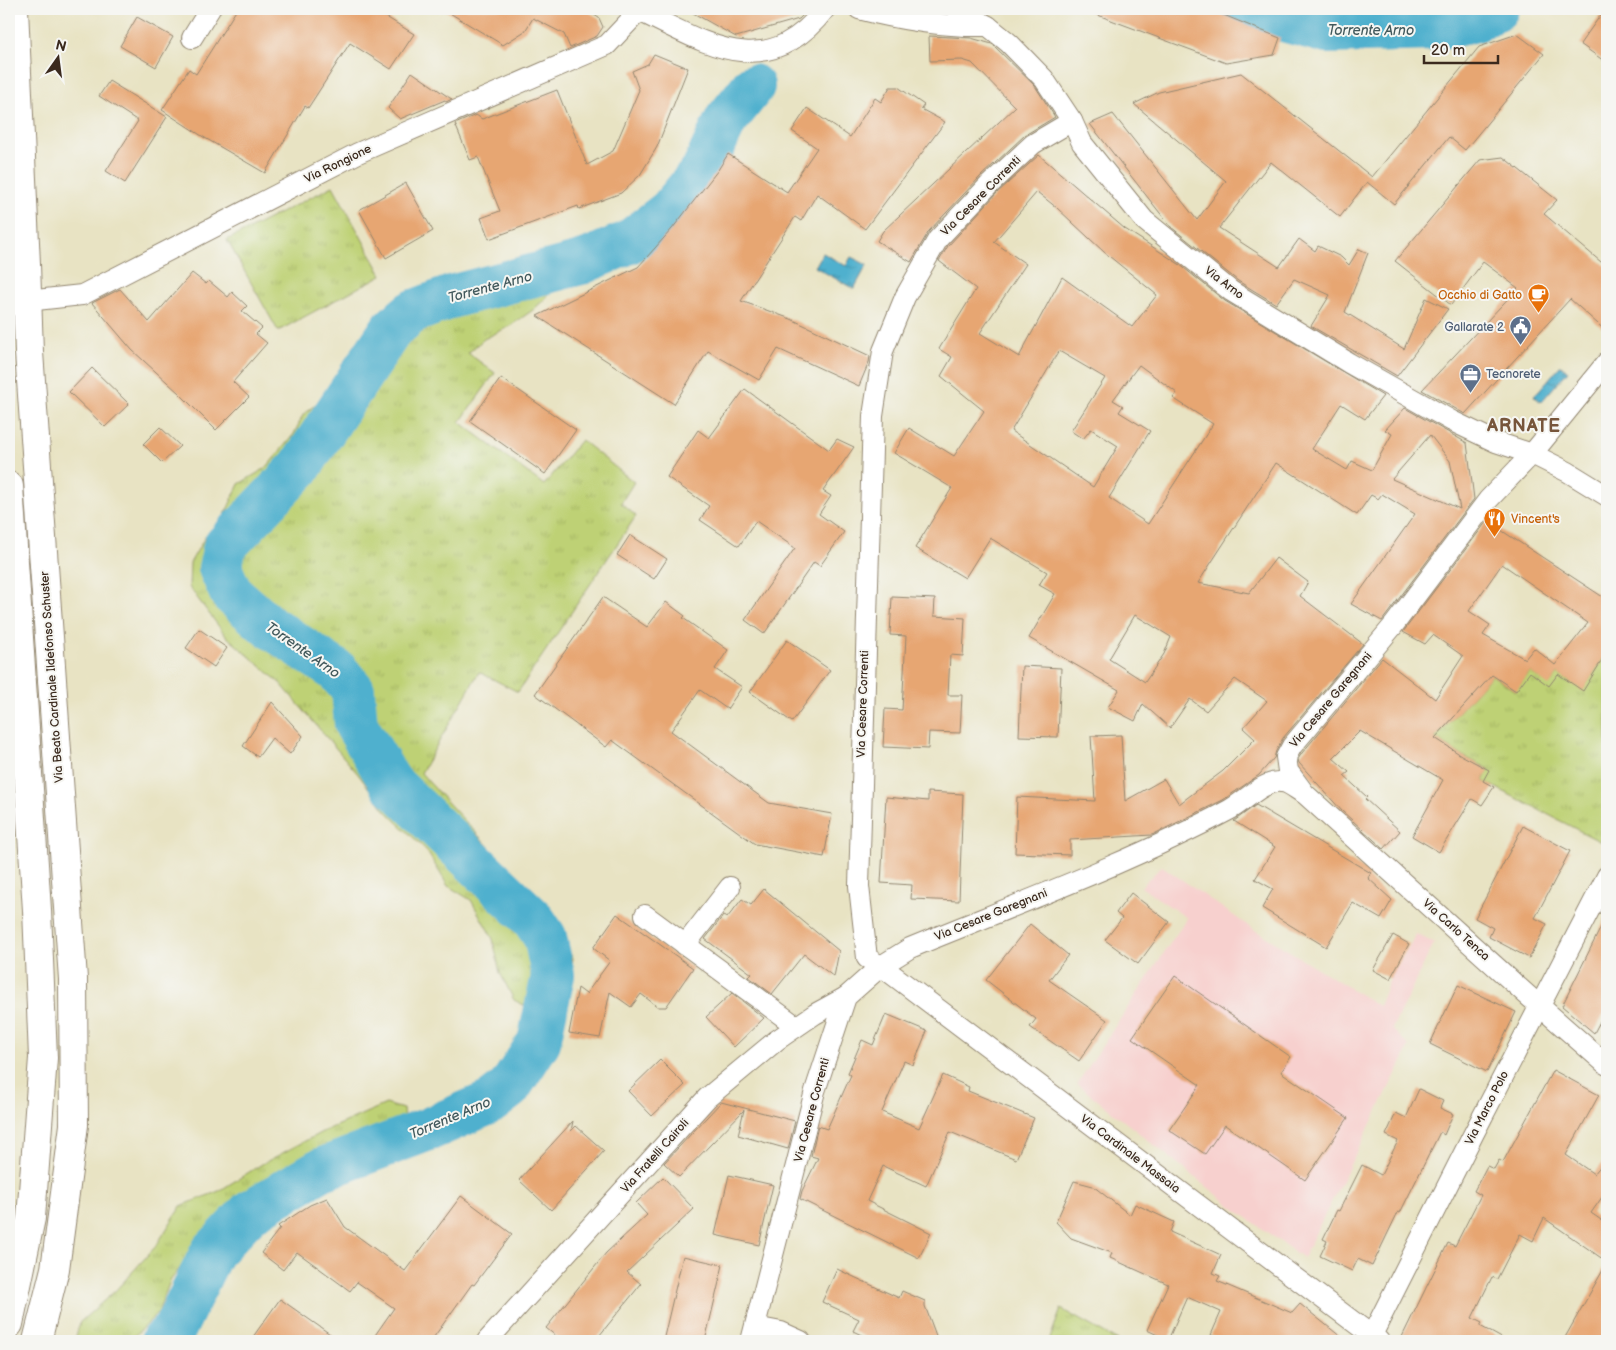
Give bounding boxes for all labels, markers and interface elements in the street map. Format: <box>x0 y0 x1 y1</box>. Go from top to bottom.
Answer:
water label: Torrente Arno <box>1328 22 1414 39</box>
north arrow <box>32 32 82 82</box>
scale bar <box>1424 32 1497 64</box>
text: N <box>54 36 68 55</box>
text: 20 m <box>1431 41 1465 60</box>
street label: Via Rongione <box>302 141 374 187</box>
street label: Via Cesare Correnti <box>938 153 1024 239</box>
street label: Via Arno <box>1201 263 1247 303</box>
water label: Torrente Arno <box>446 268 534 306</box>
cafe icon: Occhio di Gatto <box>1526 283 1550 314</box>
place label: Occhio di Gatto <box>1438 288 1522 303</box>
public building icon: Gallarate 2 <box>1508 315 1532 346</box>
place label: Gallarate 2 <box>1445 320 1504 335</box>
office icon: Tecnorete <box>1458 362 1482 393</box>
place label: Tecnorete <box>1486 367 1541 382</box>
district label: ARNATE <box>1486 416 1561 437</box>
restaurant icon: Vincent's <box>1483 507 1507 538</box>
place label: Vincent's <box>1511 512 1560 527</box>
street label: Via Beato Cardinale Ildefonso Schuster <box>37 570 67 783</box>
water label: Torrente Arno <box>263 618 343 682</box>
street label: Via Cesare Garegnani <box>1287 649 1375 751</box>
street label: Via Cesare Correnti <box>854 650 872 758</box>
street label: Via Cesare Garegnani <box>932 885 1050 944</box>
street label: Via Carlo Tenca <box>1419 896 1493 964</box>
street label: Via Cesare Correnti <box>791 1056 833 1164</box>
street label: Via Marco Polo <box>1462 1068 1512 1148</box>
water label: Torrente Arno <box>407 1093 493 1143</box>
street label: Via Cardinale Massaia <box>1077 1112 1183 1197</box>
street label: Via Fratelli Cairoli <box>618 1116 692 1196</box>

